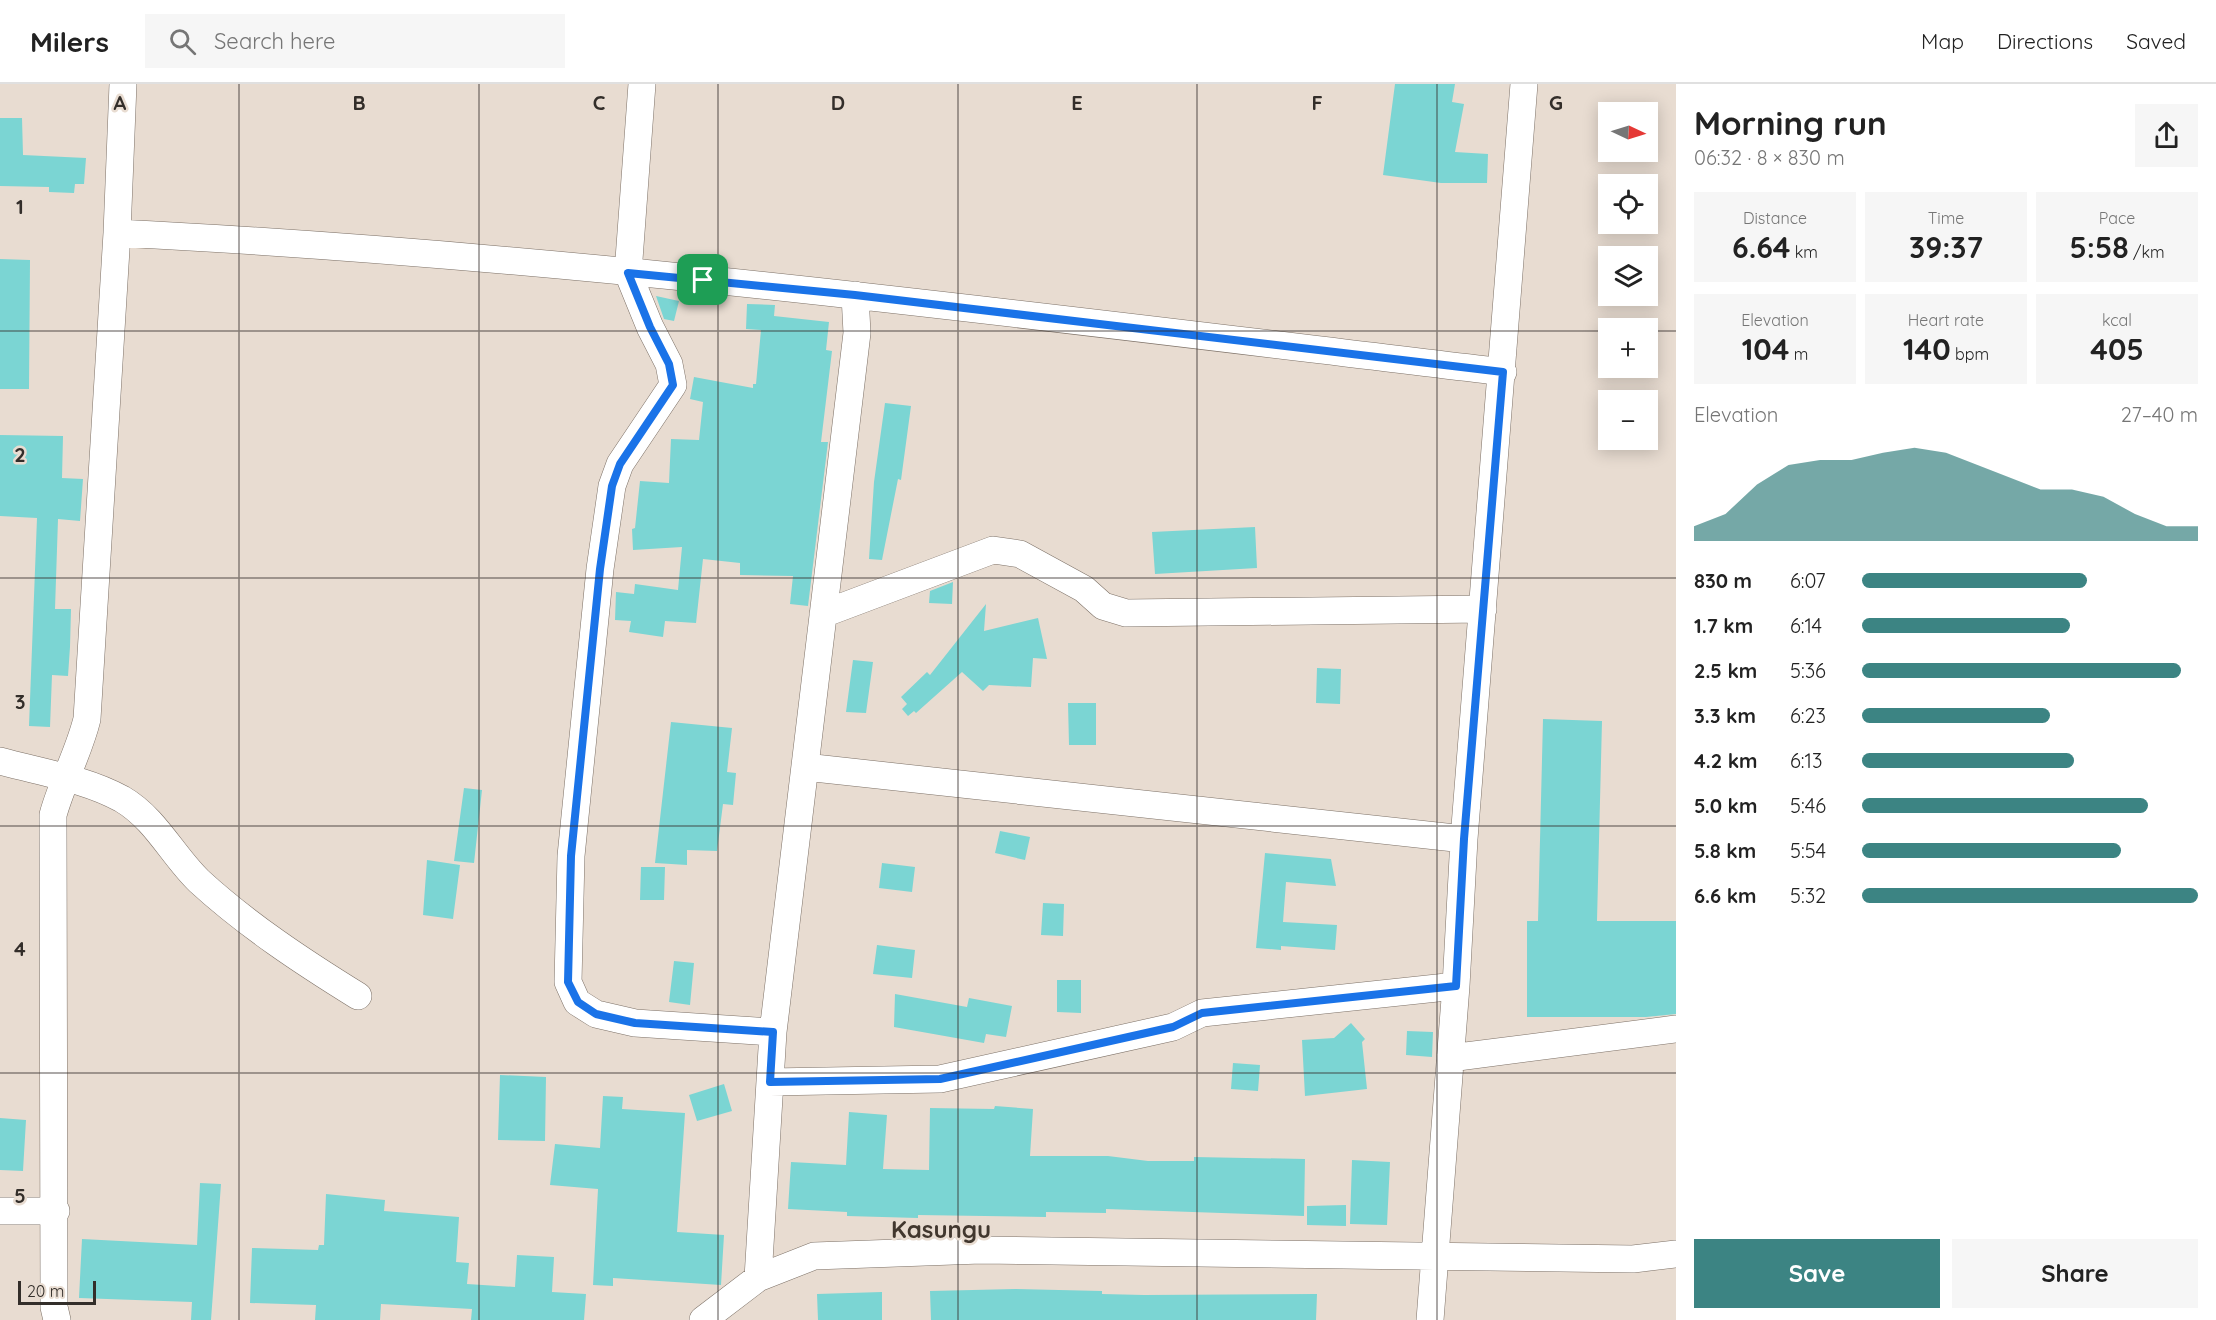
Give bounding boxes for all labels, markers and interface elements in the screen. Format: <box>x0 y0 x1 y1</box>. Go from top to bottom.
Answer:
search box <box>145 14 565 68</box>
text: Milers <box>30 24 109 59</box>
icon: search <box>166 25 199 58</box>
text: Search here <box>214 27 335 55</box>
text: Map <box>1921 28 1964 54</box>
text: Directions <box>1997 28 2093 54</box>
text: Saved <box>2126 28 2186 54</box>
text: A <box>114 90 127 115</box>
text: B <box>352 90 366 115</box>
text: C <box>593 90 606 115</box>
text: D <box>831 90 845 115</box>
text: E <box>1071 90 1083 115</box>
text: F <box>1311 90 1323 115</box>
text: G <box>1549 90 1563 115</box>
north arrow <box>1598 102 1658 162</box>
map controls <box>1598 102 1658 450</box>
text: Morning run <box>1694 102 1887 143</box>
button: share <box>2135 104 2198 167</box>
text: 06:32 · 8 × 830 m <box>1694 145 1845 170</box>
button: locate <box>1598 174 1658 234</box>
text: 1 <box>16 194 24 219</box>
text: Distance <box>1743 208 1807 228</box>
text: Time <box>1928 208 1964 228</box>
text: Pace <box>2099 208 2135 228</box>
text: 6.64 <box>1732 228 1790 266</box>
text: 39:37 <box>1909 228 1983 266</box>
text: 5:58 <box>2069 228 2129 266</box>
text: km <box>1790 242 1818 262</box>
text: /km <box>2129 242 2165 262</box>
button: layers <box>1598 246 1658 306</box>
pin <box>677 254 728 305</box>
icon: arrive <box>686 263 719 296</box>
text: Elevation <box>1741 310 1809 330</box>
text: Heart rate <box>1908 310 1984 330</box>
text: kcal <box>2102 310 2132 330</box>
button: + <box>1598 318 1658 378</box>
text: 104 <box>1742 330 1789 368</box>
text: 140 <box>1903 330 1951 368</box>
text: 405 <box>2090 330 2144 368</box>
text: m <box>1789 344 1808 364</box>
text: bpm <box>1951 344 1989 364</box>
button: − <box>1598 390 1658 450</box>
text: Elevation <box>1694 402 1778 427</box>
text: 27–40 m <box>2121 402 2198 427</box>
text: 2 <box>14 442 26 467</box>
text: 830 m <box>1694 568 1752 593</box>
text: 6:07 <box>1790 568 1826 593</box>
text: 1.7 km <box>1694 613 1753 638</box>
text: 6:14 <box>1790 613 1822 638</box>
text: 2.5 km <box>1694 658 1757 683</box>
text: 5:36 <box>1790 658 1826 683</box>
text: 3 <box>15 689 25 714</box>
text: 3.3 km <box>1694 703 1756 728</box>
text: 6:23 <box>1790 703 1826 728</box>
text: 4.2 km <box>1694 748 1758 773</box>
text: 6:13 <box>1790 748 1822 773</box>
text: 5.0 km <box>1694 793 1757 818</box>
text: 5:46 <box>1790 793 1826 818</box>
text: 5.8 km <box>1694 838 1756 863</box>
text: 5:54 <box>1790 838 1826 863</box>
text: 6.6 km <box>1694 883 1757 908</box>
text: 5:32 <box>1790 883 1826 908</box>
text: 4 <box>14 936 26 961</box>
text: 5 <box>14 1183 26 1208</box>
district label: Kasungu <box>891 1214 991 1244</box>
button: Save <box>1694 1239 1940 1308</box>
button: Share <box>1952 1239 2198 1308</box>
scale bar <box>18 1278 96 1306</box>
text: 20 m <box>27 1281 64 1301</box>

